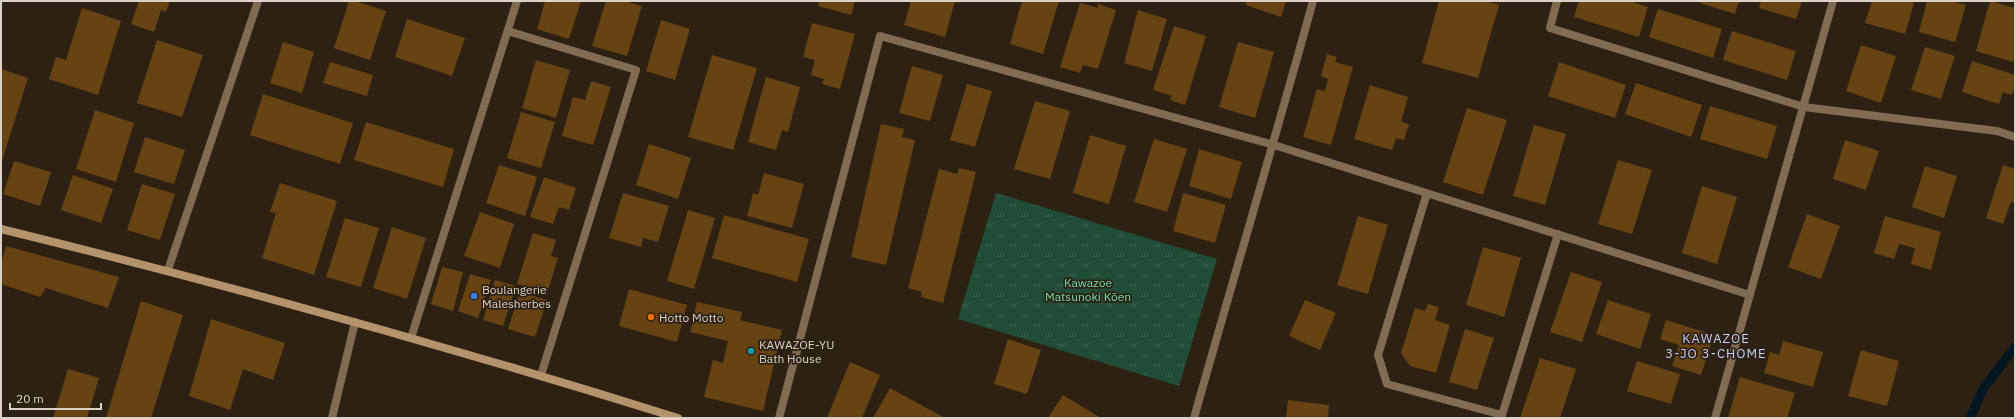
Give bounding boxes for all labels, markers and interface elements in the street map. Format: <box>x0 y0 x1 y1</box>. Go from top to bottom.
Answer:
park label: Kawazoe Matsunoki Kōen <box>1045 275 1131 304</box>
place label: Boulangerie Malesherbes <box>482 282 551 311</box>
marker: Boulangerie Malesherbes <box>469 291 479 301</box>
place label: Hotto Motto <box>659 310 724 325</box>
marker: Hotto Motto <box>646 312 656 322</box>
district label: KAWAZOE 3-JO 3-CHOME <box>1665 330 1767 362</box>
place label: KAWAZOE-YU Bath House <box>759 337 834 366</box>
marker: KAWAZOE-YU Bath House <box>746 346 756 356</box>
scale bar <box>10 385 101 411</box>
text: 20 m <box>16 391 44 406</box>

